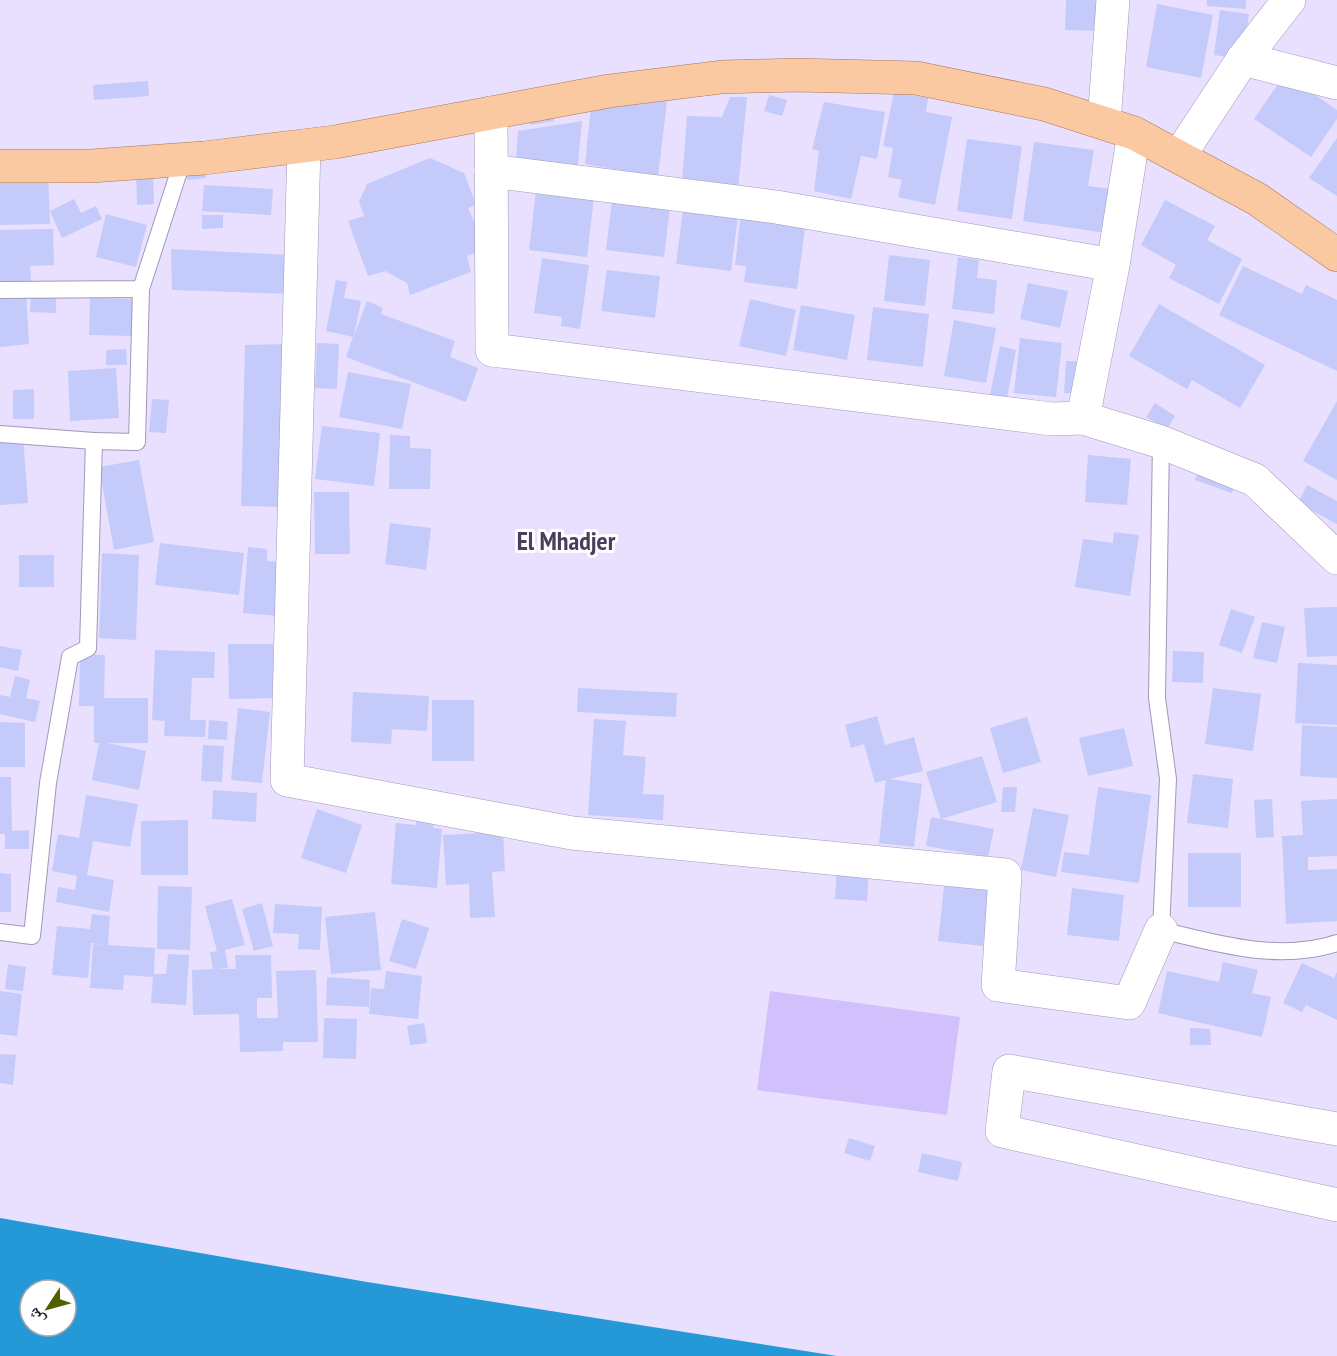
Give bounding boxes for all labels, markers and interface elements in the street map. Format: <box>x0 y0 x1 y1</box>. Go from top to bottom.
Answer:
district label: El Mhadjer <box>517 524 616 557</box>
north arrow <box>18 1278 78 1338</box>
text: ش <box>23 1304 49 1330</box>

